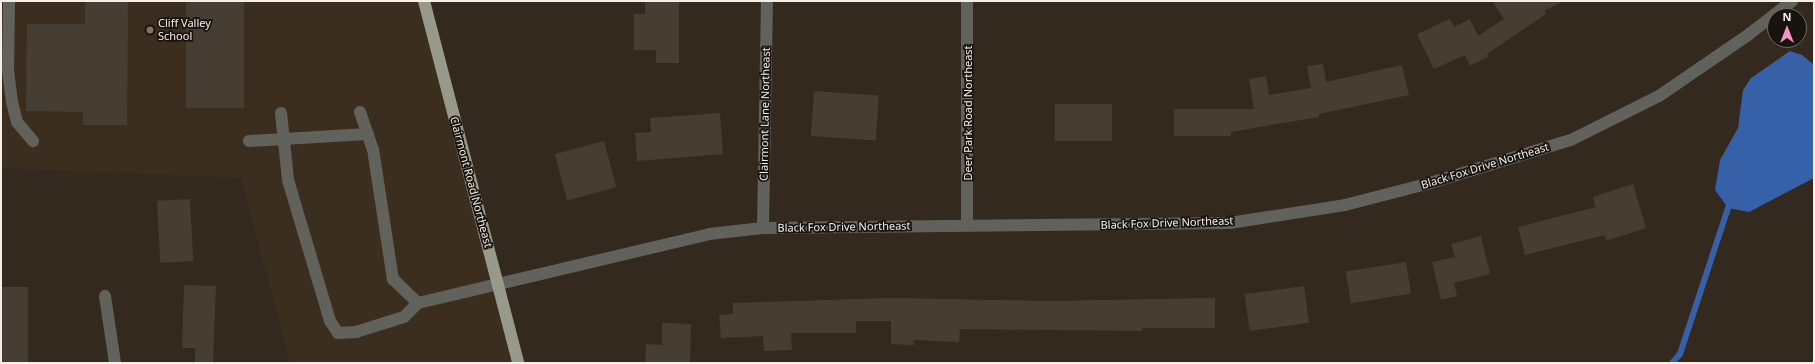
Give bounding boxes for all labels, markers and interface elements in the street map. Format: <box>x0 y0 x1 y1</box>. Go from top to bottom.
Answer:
north arrow <box>1767 8 1807 48</box>
text: N <box>1783 9 1791 24</box>
place label: Cliff Valley School <box>158 17 211 43</box>
marker: Cliff Valley School <box>145 25 155 35</box>
street label: Deer Park Road Northeast <box>961 45 975 181</box>
street label: Clairmont Lane Northeast <box>757 47 773 181</box>
street label: Clairmont Road Northeast <box>447 115 495 249</box>
street label: Black Fox Drive Northeast <box>1419 140 1551 192</box>
street label: Black Fox Drive Northeast <box>1100 214 1234 232</box>
street label: Black Fox Drive Northeast <box>777 219 911 235</box>

